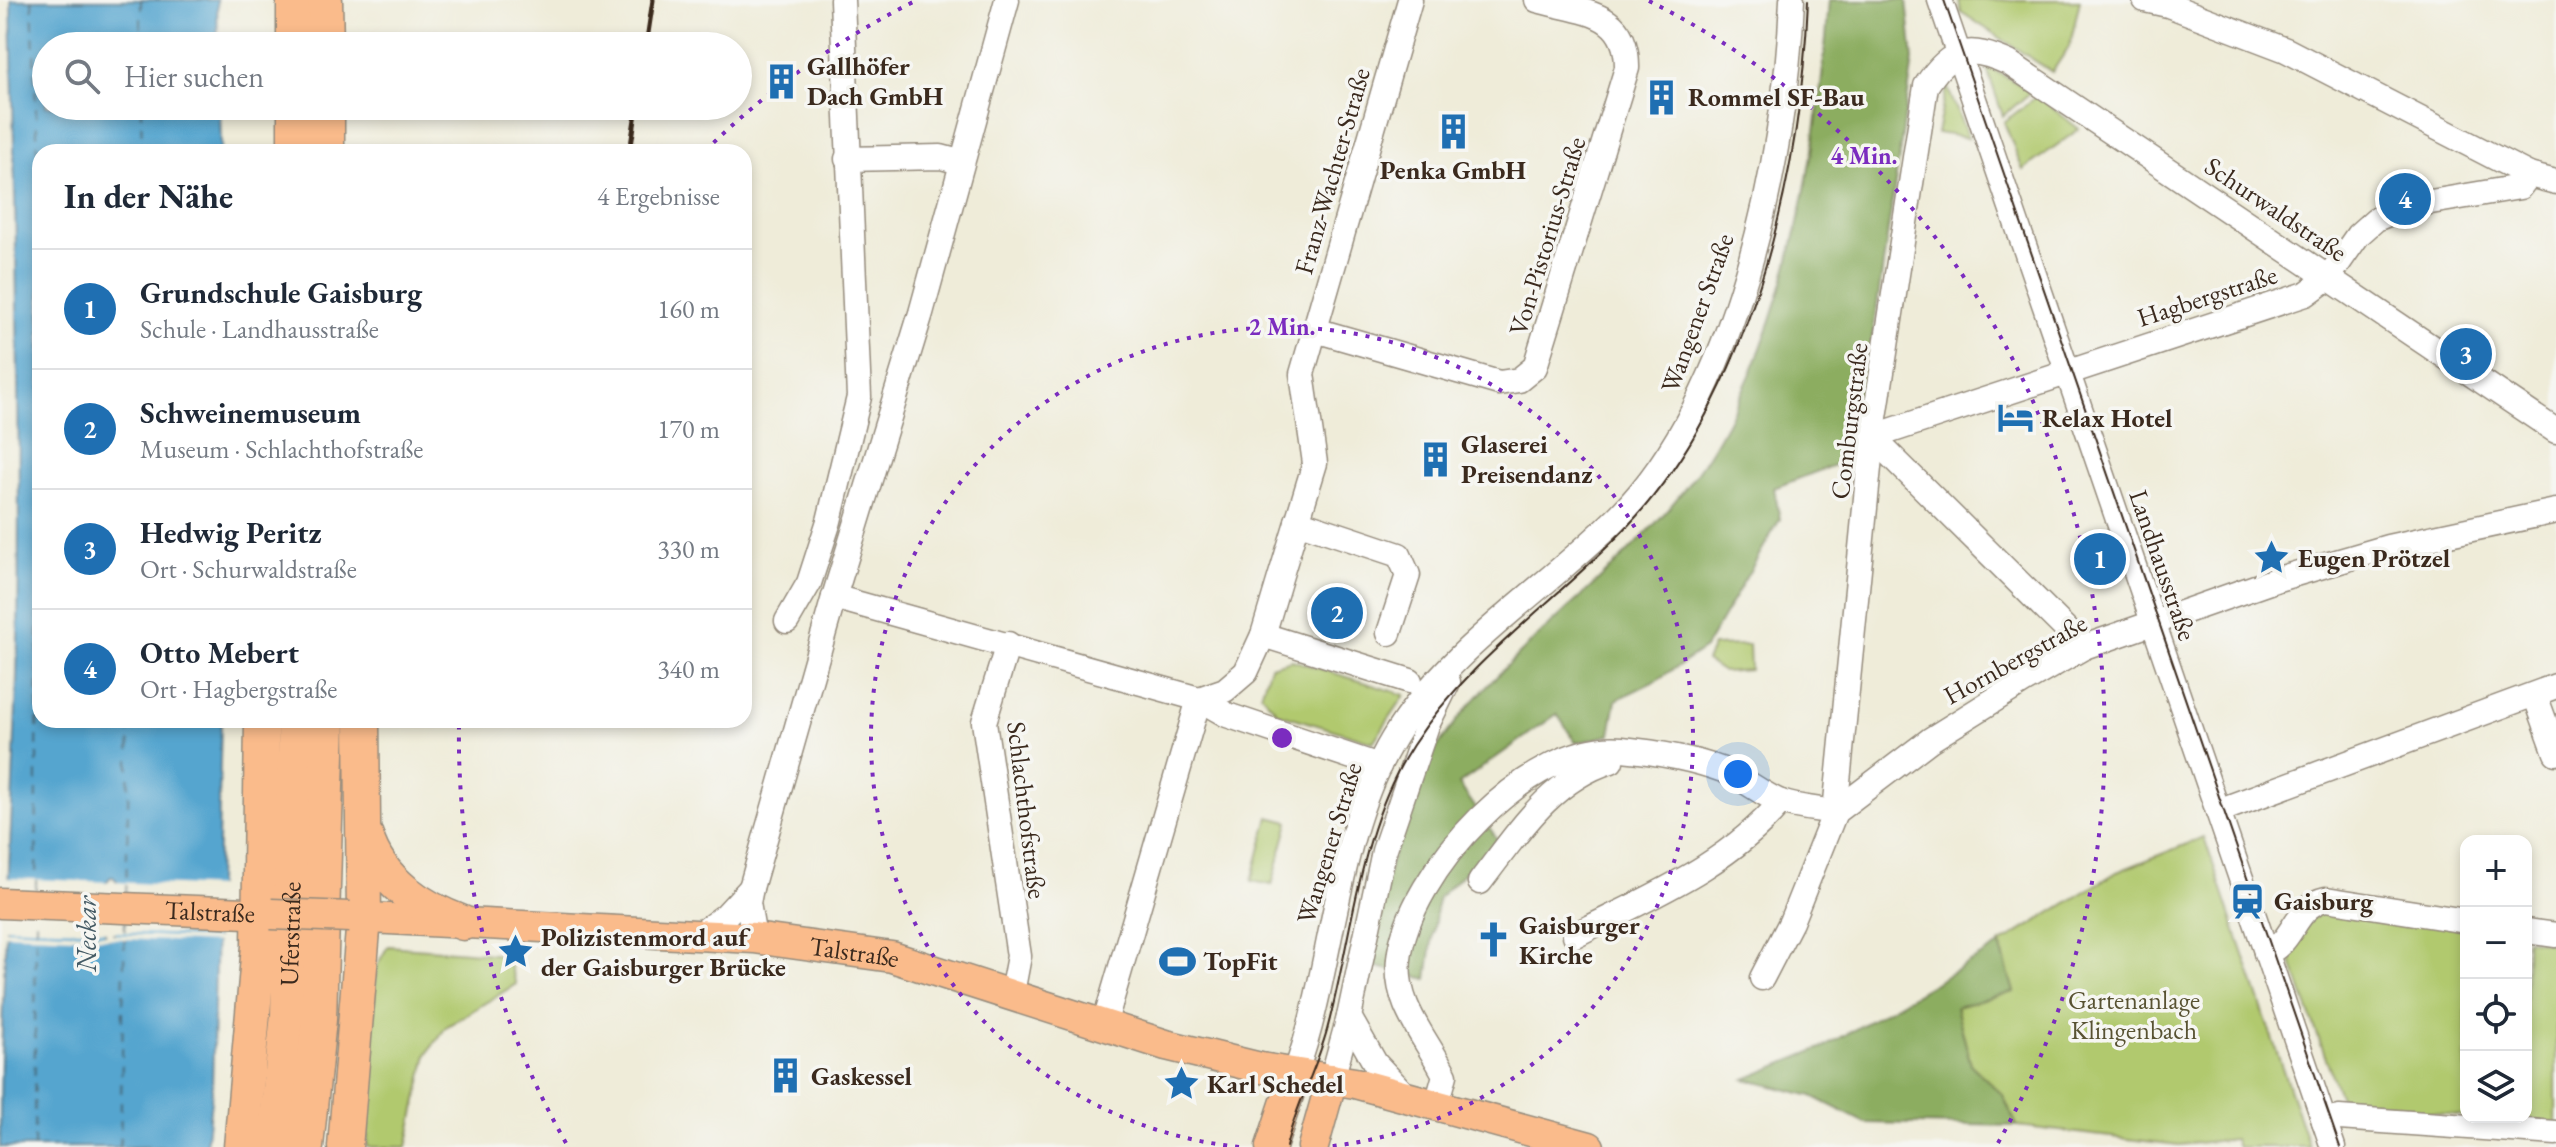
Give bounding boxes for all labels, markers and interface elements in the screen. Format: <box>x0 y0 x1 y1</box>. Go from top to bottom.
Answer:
search box <box>32 32 752 120</box>
place label: Gallhöfer Dach GmbH <box>807 49 944 113</box>
icon: search <box>60 54 104 98</box>
text: Hier suchen <box>124 57 264 96</box>
building icon: Gallhöfer Dach GmbH <box>762 62 800 100</box>
street label: Franz-Wachter-Straße <box>1286 64 1378 278</box>
building icon: Rommel SF-Bau <box>1643 78 1681 116</box>
place label: Rommel SF-Bau <box>1688 80 1865 114</box>
building icon: Penka GmbH <box>1434 112 1472 150</box>
street label: Von-Pistorius-Straße <box>1501 133 1593 339</box>
text: 4 Min. <box>1831 140 1897 171</box>
street label: Schurwaldstraße <box>2198 149 2354 269</box>
place label: Penka GmbH <box>1380 153 1526 187</box>
pin: 4 <box>2379 169 2431 229</box>
text: In der Nähe <box>64 174 233 218</box>
text: 4 Ergebnisse <box>597 179 720 213</box>
street label: Wangener Straße <box>1652 229 1742 397</box>
street label: Hagbergstraße <box>2133 257 2281 335</box>
text: Grundschule Gaisburg <box>140 273 422 312</box>
text: 1 <box>83 292 97 326</box>
text: 160 m <box>657 292 720 326</box>
text: 2 Min. <box>1249 311 1315 342</box>
text: Schule · Landhausstraße <box>140 312 379 346</box>
pin: 3 <box>2440 324 2492 384</box>
street label: Comburgstraße <box>1823 341 1875 501</box>
text: Schweinemuseum <box>140 393 361 432</box>
hotel icon: Relax Hotel <box>1997 399 2035 437</box>
place label: Relax Hotel <box>2042 401 2172 435</box>
text: 2 <box>83 412 97 446</box>
text: 170 m <box>657 412 720 446</box>
place label: Glaserei Preisendanz <box>1461 427 1593 491</box>
text: Museum · Schlachthofstraße <box>140 432 423 466</box>
building icon: Glaserei Preisendanz <box>1416 440 1454 478</box>
street label: Landhausstraße <box>2121 485 2205 645</box>
text: Hedwig Peritz <box>140 513 322 552</box>
pin: 1 <box>2074 529 2126 589</box>
text: 3 <box>83 532 97 566</box>
text: 330 m <box>657 532 720 566</box>
place icon: Eugen Prötzel <box>2253 539 2291 577</box>
place label: Eugen Prötzel <box>2298 541 2450 575</box>
text: Ort · Schurwaldstraße <box>140 552 357 586</box>
pin: 2 <box>1311 583 1363 643</box>
street label: Hornbergstraße <box>1937 606 2093 712</box>
text: Otto Mebert <box>140 633 299 672</box>
text: 4 <box>83 652 97 686</box>
text: 340 m <box>657 652 720 686</box>
text: Ort · Hagbergstraße <box>140 672 337 706</box>
street label: Schlachthofstraße <box>999 719 1055 901</box>
centre of rings <box>1268 724 1296 752</box>
your location <box>1718 754 1758 794</box>
street label: Wangener Straße <box>1288 758 1370 928</box>
map controls <box>2460 835 2532 1123</box>
button: + <box>2460 835 2532 907</box>
street label: Uferstraße <box>272 881 309 986</box>
station icon: Gaisburg <box>2229 882 2267 920</box>
place label: Gaisburg <box>2274 884 2374 918</box>
street label: Talstraße <box>164 893 256 930</box>
water label: Neckar <box>68 895 104 973</box>
button: − <box>2460 907 2532 979</box>
place label: Gaisburger Kirche <box>1519 908 1640 972</box>
place label: Polizistenmord auf der Gaisburger Brücke <box>541 920 786 984</box>
church icon: Gaisburger Kirche <box>1474 921 1512 959</box>
street label: Talstraße <box>807 929 904 975</box>
place icon: Polizistenmord auf der Gaisburger Brücke <box>496 933 534 971</box>
sports icon: TopFit <box>1158 942 1196 980</box>
place label: TopFit <box>1203 944 1278 978</box>
button: locate <box>2460 979 2532 1051</box>
park label: Gartenanlage Klingenbach <box>2068 983 2200 1047</box>
button: layers <box>2460 1051 2532 1123</box>
building icon: Gaskessel <box>766 1057 804 1095</box>
place label: Gaskessel <box>811 1059 912 1093</box>
place icon: Karl Schedel <box>1162 1065 1200 1103</box>
place label: Karl Schedel <box>1207 1067 1344 1101</box>

